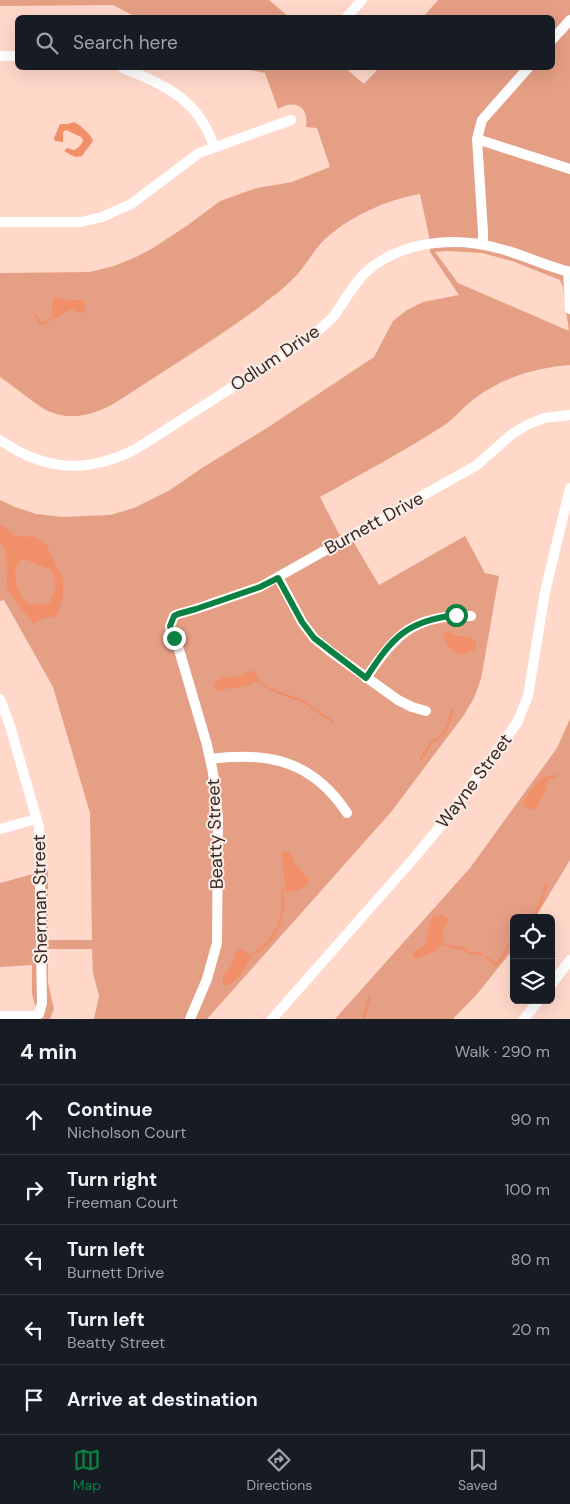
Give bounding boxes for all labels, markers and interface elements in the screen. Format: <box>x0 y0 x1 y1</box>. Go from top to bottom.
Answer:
search box <box>15 15 555 70</box>
icon: search <box>33 29 61 57</box>
text: Search here <box>73 30 178 55</box>
street label: Odlum Drive <box>226 319 324 397</box>
street label: Burnett Drive <box>320 486 428 560</box>
route start <box>445 604 468 627</box>
route end <box>163 627 186 650</box>
street label: Wayne Street <box>431 729 517 833</box>
street label: Beatty Street <box>201 778 229 890</box>
street label: Sherman Street <box>27 834 53 964</box>
map controls <box>510 914 555 1004</box>
button: locate <box>510 914 555 959</box>
button: layers <box>510 959 555 1004</box>
text: 4 min <box>20 1038 77 1066</box>
text: Walk · 290 m <box>455 1041 550 1062</box>
text: Continue <box>67 1097 153 1122</box>
icon: ahead <box>20 1106 48 1134</box>
text: 90 m <box>510 1109 550 1130</box>
text: Nicholson Court <box>67 1122 187 1143</box>
text: Turn right <box>67 1167 157 1192</box>
icon: right <box>20 1176 48 1204</box>
text: 100 m <box>505 1179 550 1200</box>
text: Freeman Court <box>67 1192 178 1213</box>
text: Turn left <box>67 1237 145 1262</box>
icon: left <box>20 1246 48 1274</box>
text: 80 m <box>511 1249 550 1270</box>
text: Burnett Drive <box>67 1262 164 1283</box>
text: Turn left <box>67 1307 145 1332</box>
icon: left <box>20 1316 48 1344</box>
text: 20 m <box>511 1319 550 1340</box>
text: Beatty Street <box>67 1332 165 1353</box>
icon: arrive <box>20 1386 48 1414</box>
text: Arrive at destination <box>67 1387 258 1412</box>
tab: Map <box>73 1446 101 1494</box>
tab: Directions <box>247 1446 312 1494</box>
tab: Saved <box>458 1446 497 1494</box>

